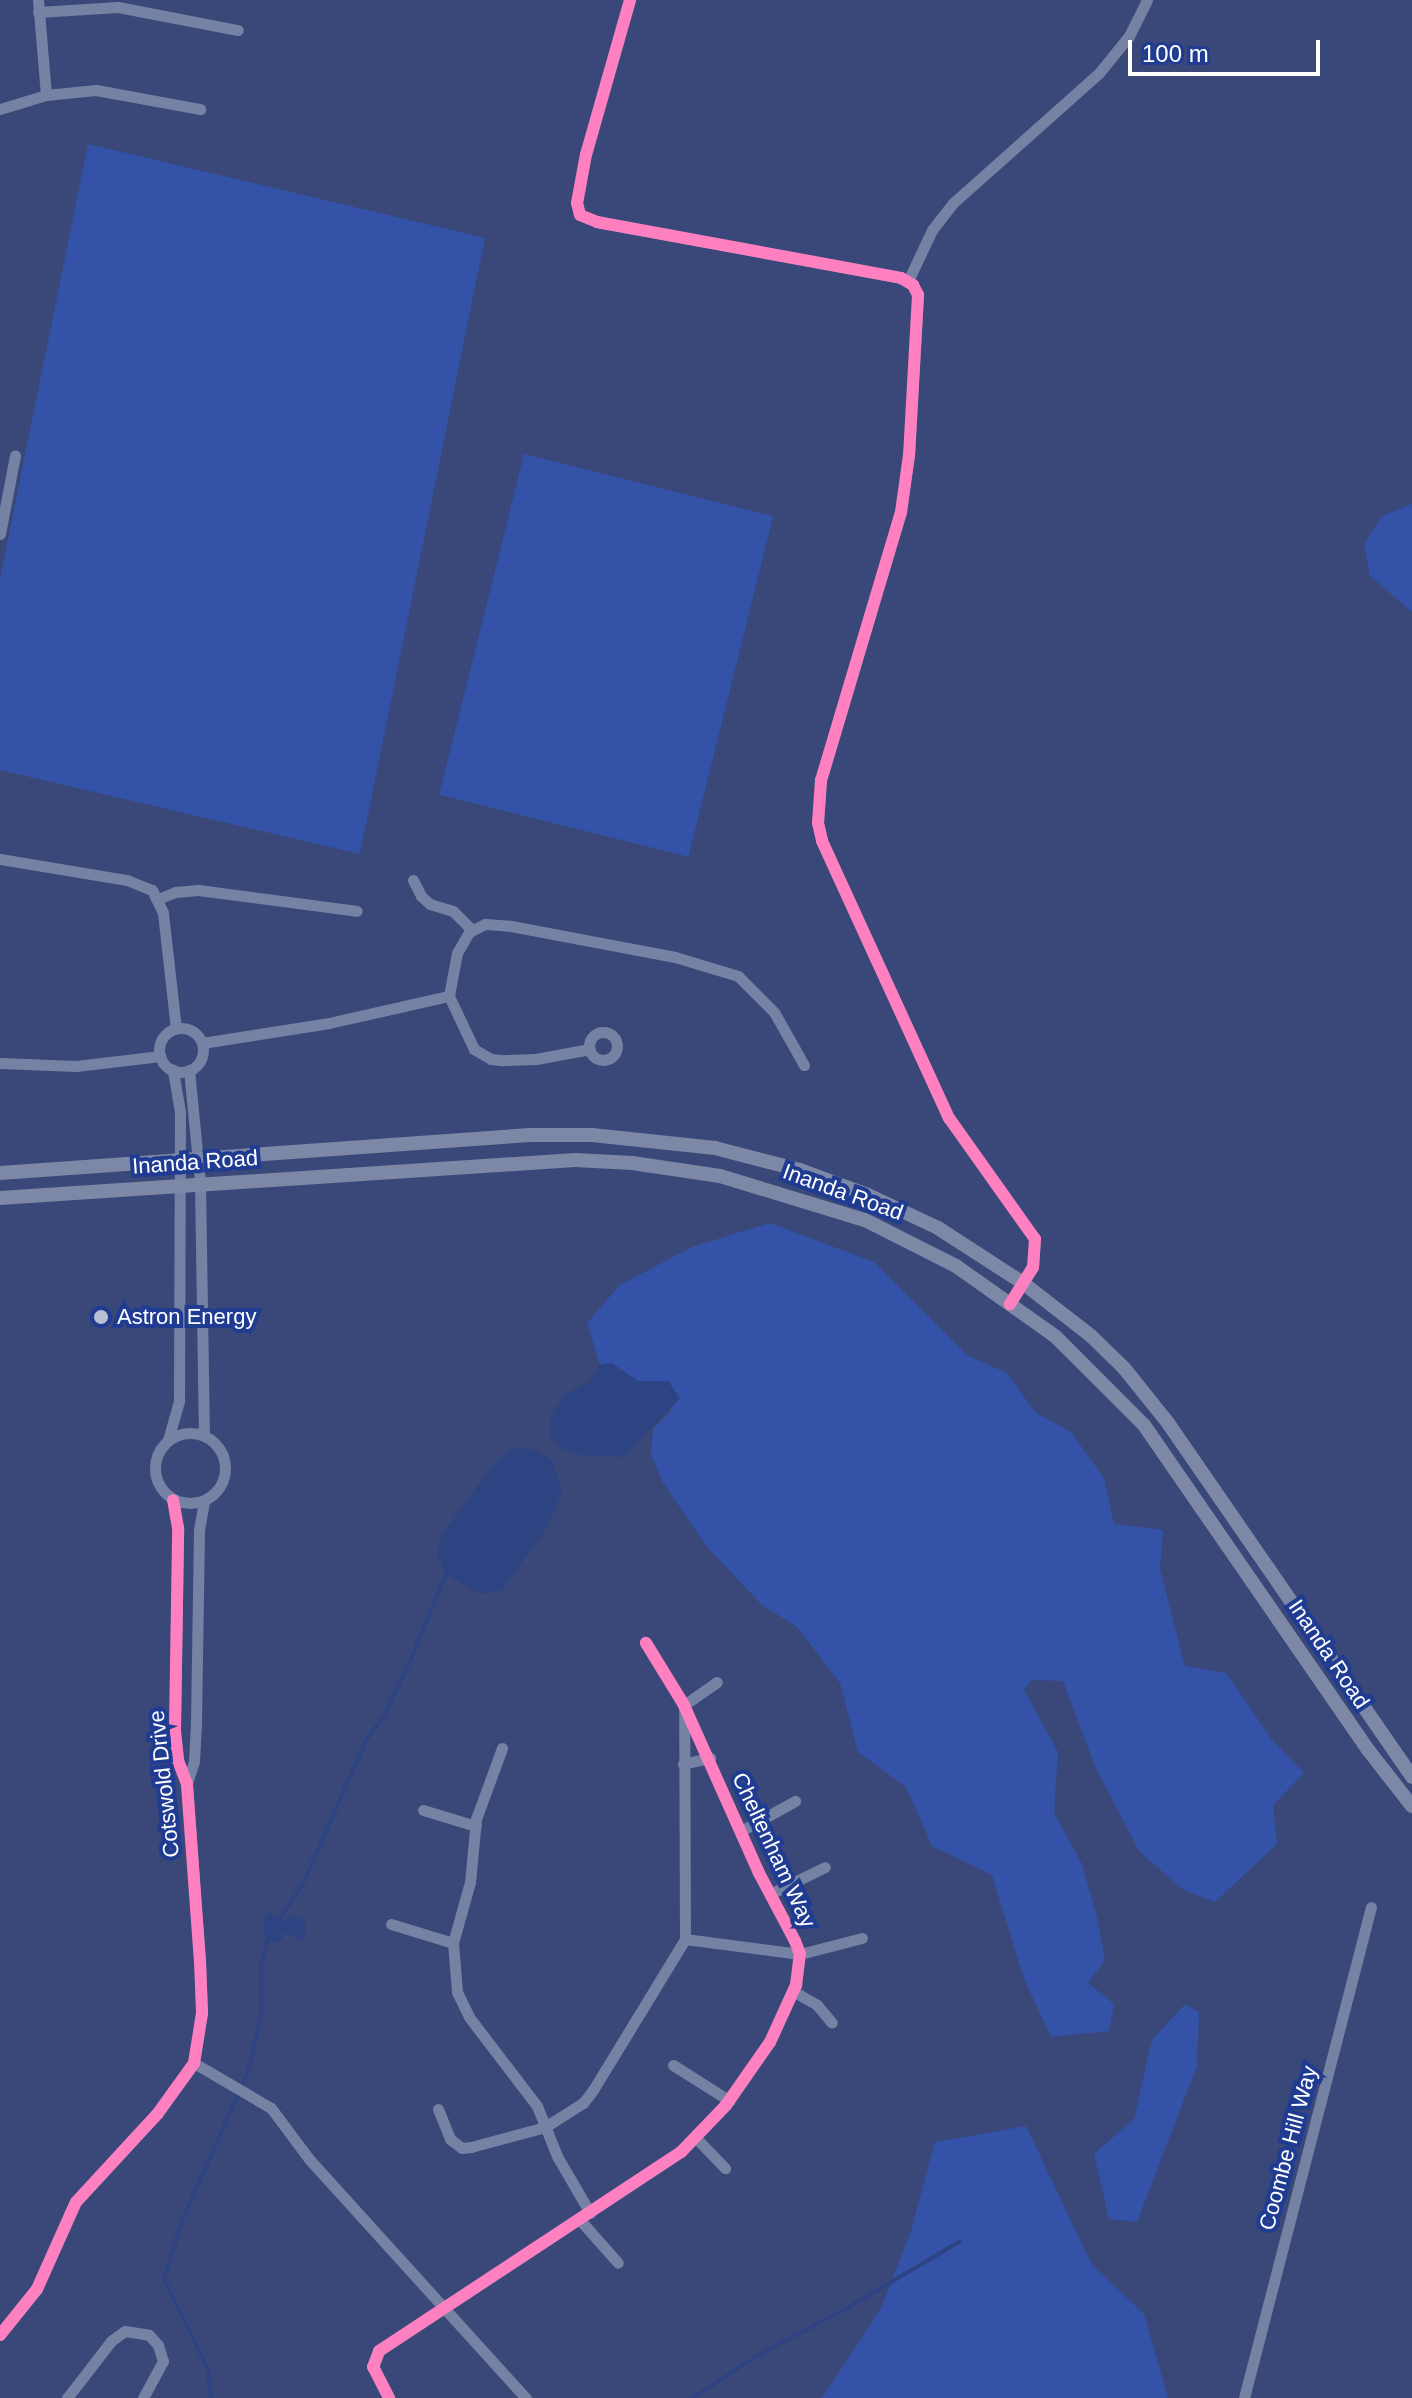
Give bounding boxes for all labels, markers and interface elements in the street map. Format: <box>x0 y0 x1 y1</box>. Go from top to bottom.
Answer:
scale bar <box>1132 24 1324 74</box>
text: 100 m <box>1142 40 1209 67</box>
street label: Inanda Road <box>131 1144 259 1180</box>
street label: Inanda Road <box>779 1158 907 1226</box>
place label: Astron Energy <box>117 1304 256 1330</box>
marker: Astron Energy <box>92 1308 110 1326</box>
street label: Inanda Road <box>1283 1594 1375 1714</box>
street label: Cotswold Drive <box>143 1709 185 1859</box>
street label: Cheltenham Way <box>727 1768 821 1932</box>
street label: Coombe Hill Way <box>1253 2063 1323 2233</box>

